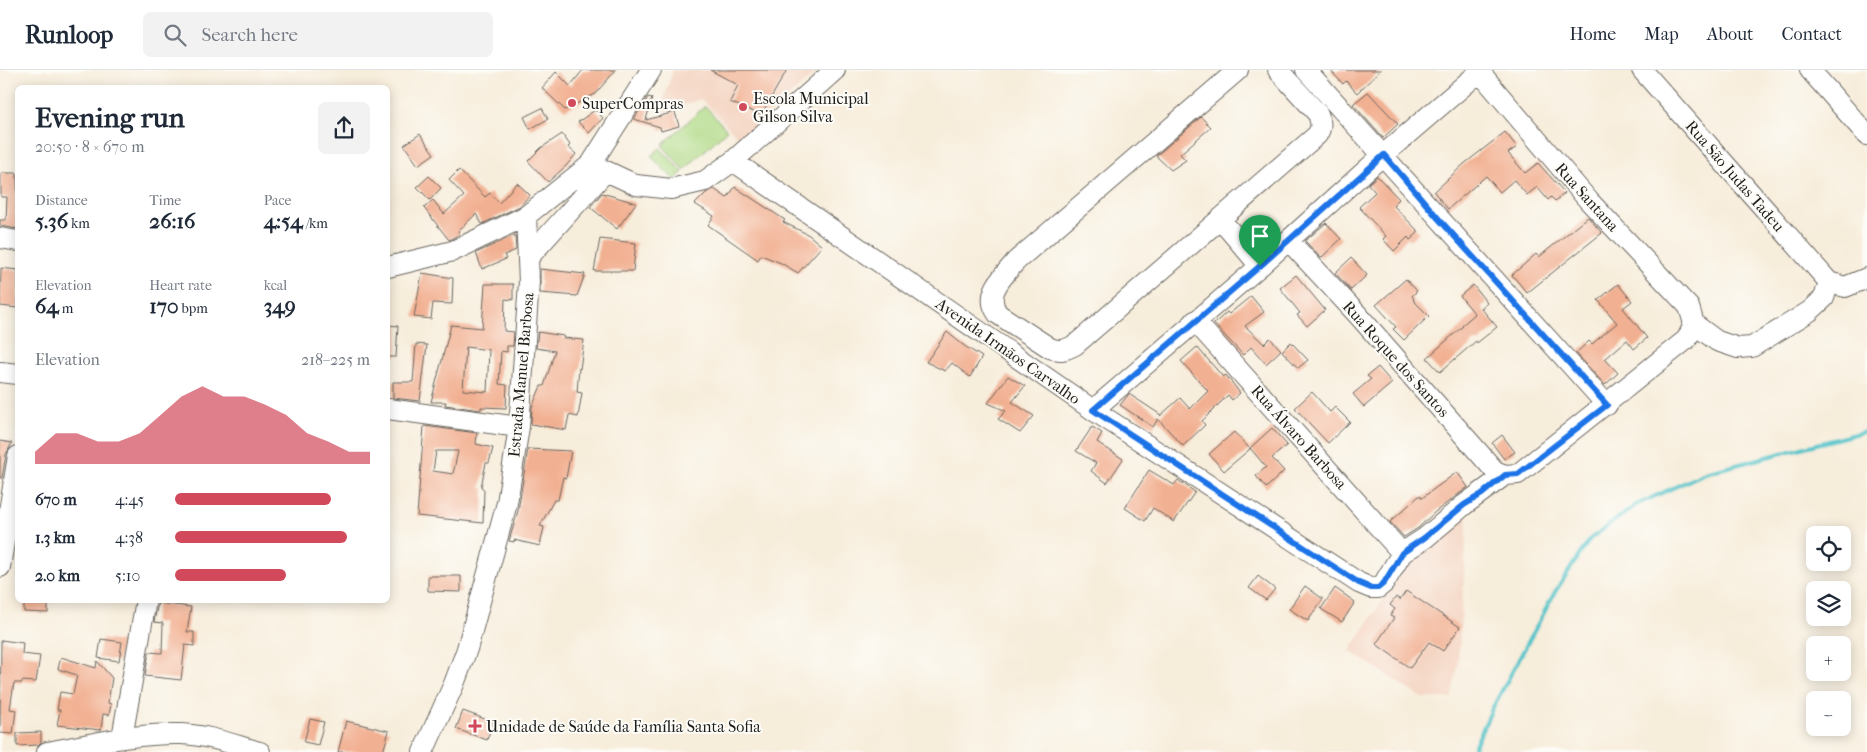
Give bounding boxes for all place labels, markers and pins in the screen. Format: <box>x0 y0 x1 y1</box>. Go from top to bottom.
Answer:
place label: Escola Municipal Gilson Silva <box>753 89 869 126</box>
place label: SuperCompras <box>582 94 684 113</box>
marker: SuperCompras <box>566 97 578 109</box>
marker: Escola Municipal Gilson Silva <box>737 101 749 113</box>
pin <box>1239 215 1281 266</box>
place label: Unidade de Saúde da Família Santa Sofia <box>486 717 761 736</box>
marker: Unidade de Saúde da Família Santa Sofia <box>468 719 482 733</box>

